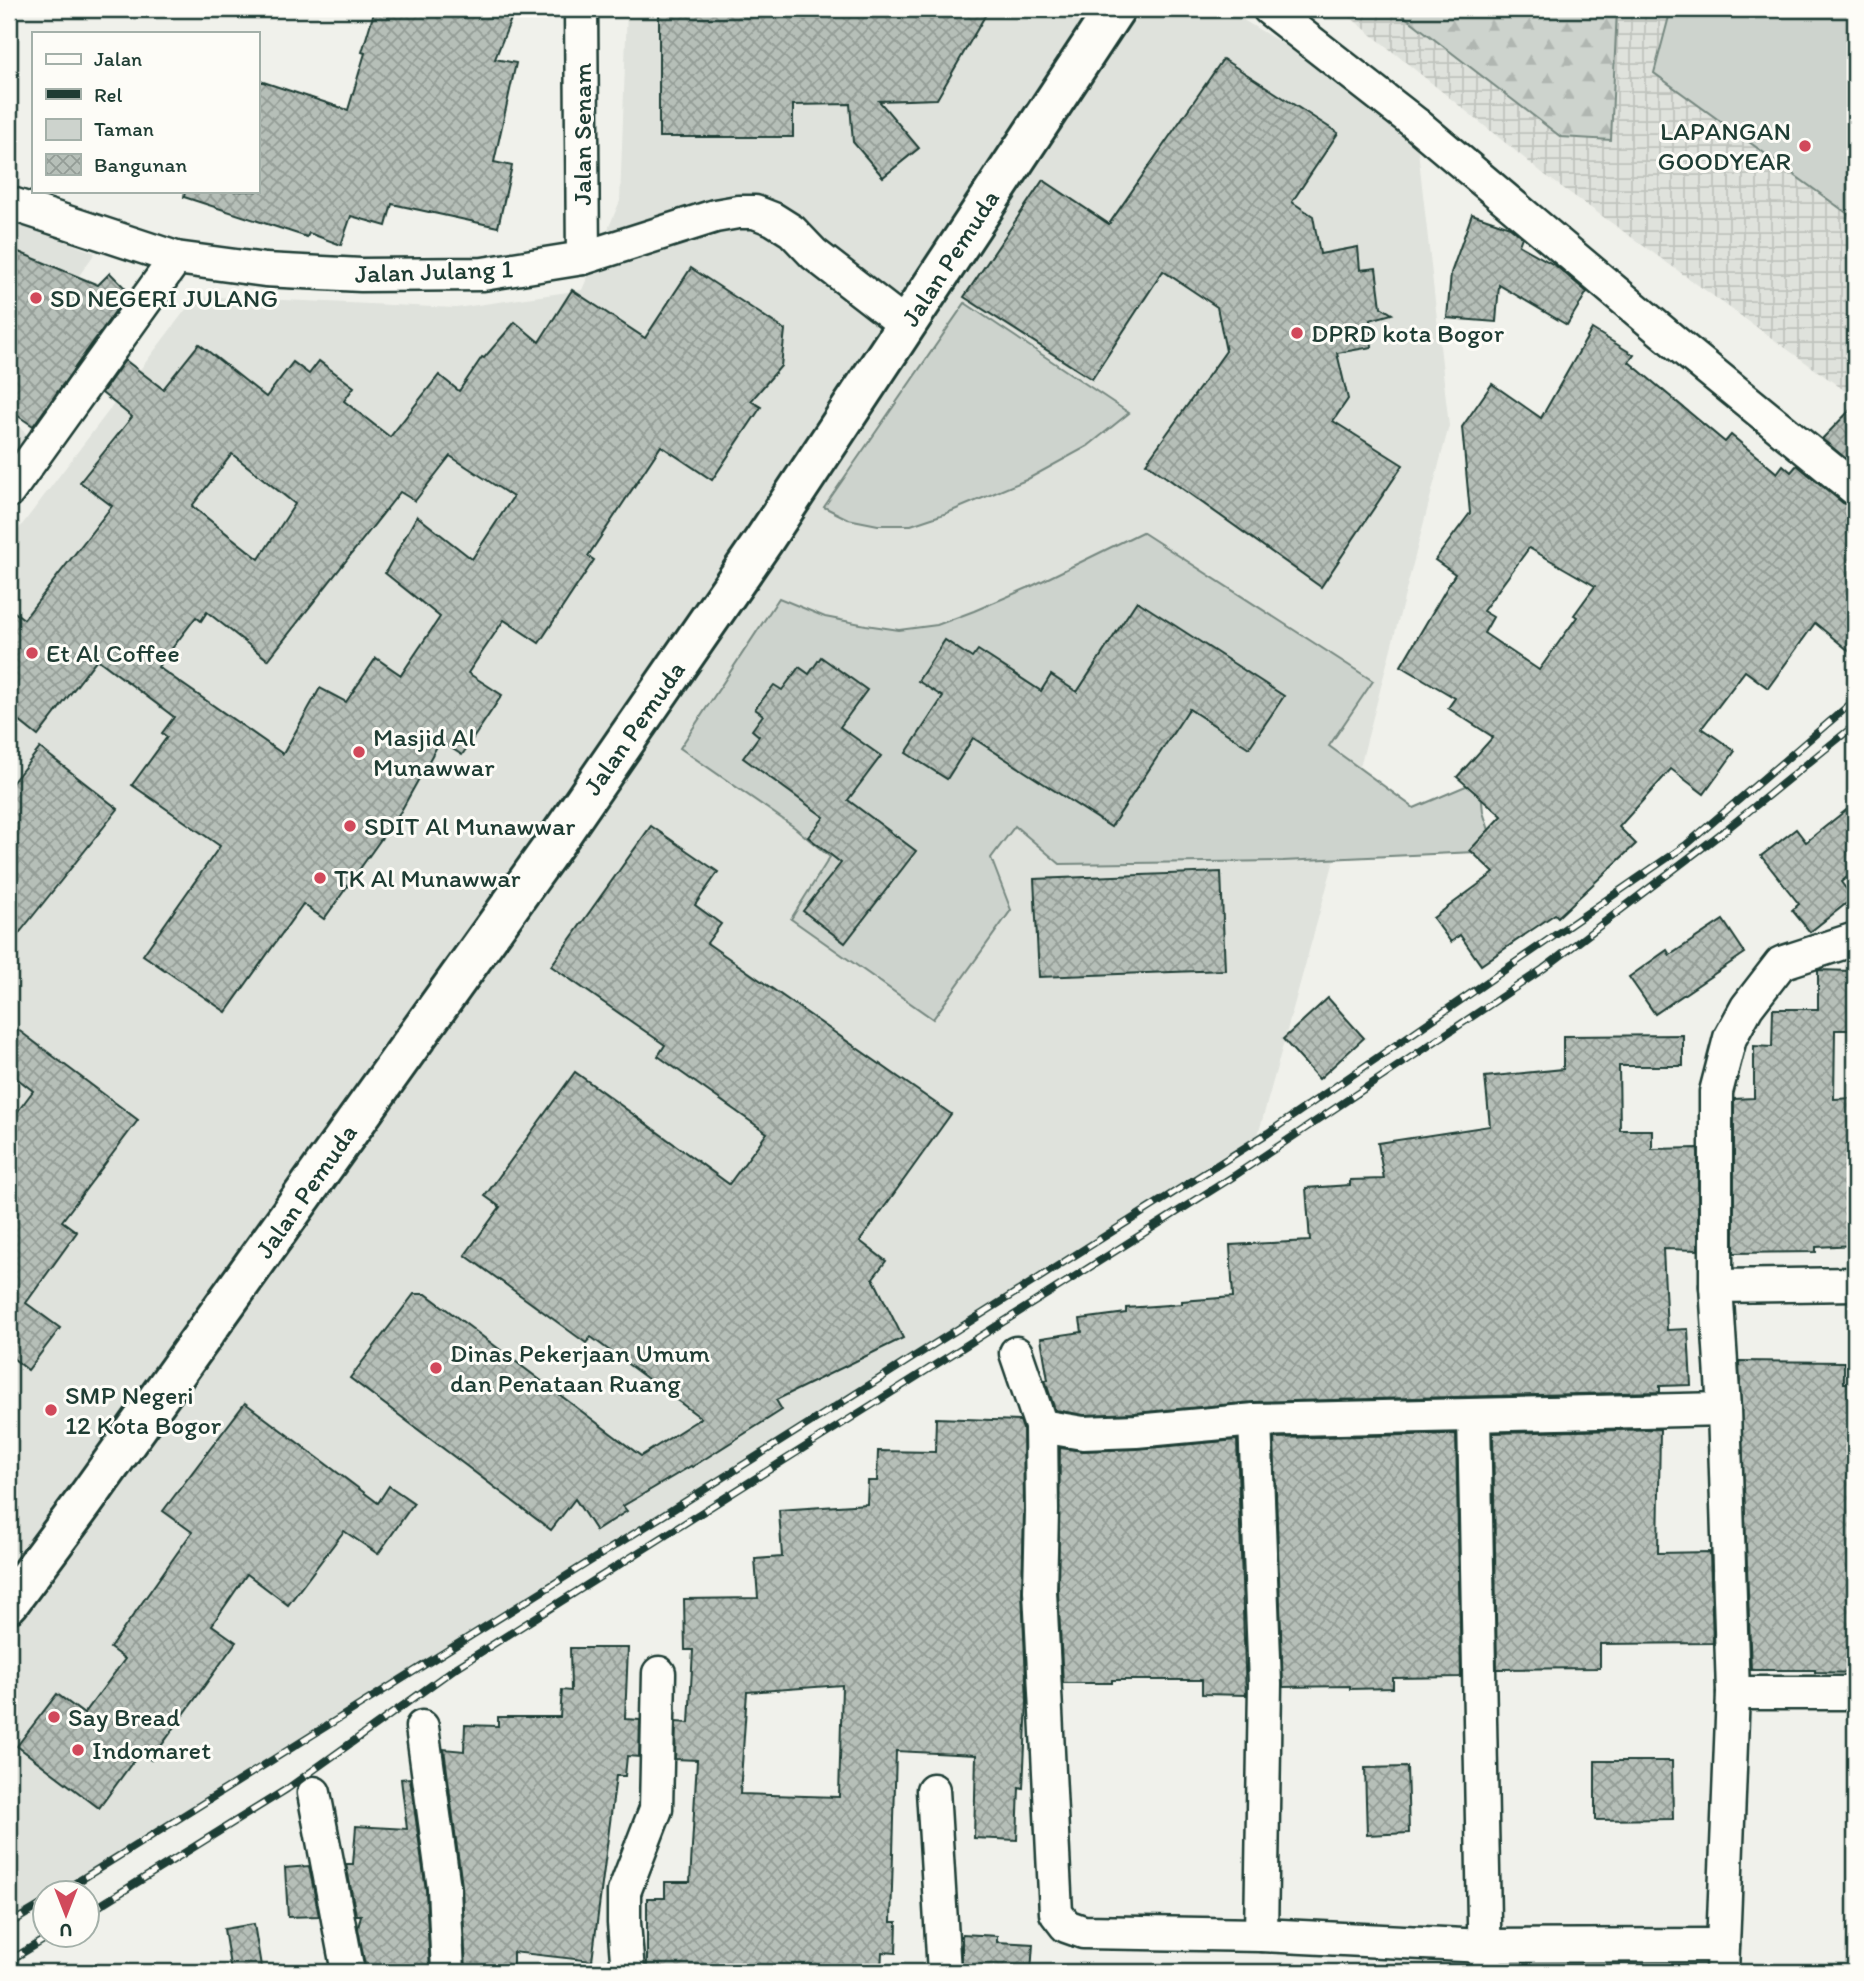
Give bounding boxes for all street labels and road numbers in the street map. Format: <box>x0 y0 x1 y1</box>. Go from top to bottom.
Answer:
street label: Jalan Senam <box>566 62 598 205</box>
street label: Jalan Pemuda <box>894 184 1006 332</box>
street label: Jalan Julang 1 <box>354 252 514 290</box>
street label: Jalan Pemuda <box>576 655 692 801</box>
street label: Jalan Pemuda <box>248 1118 364 1264</box>

